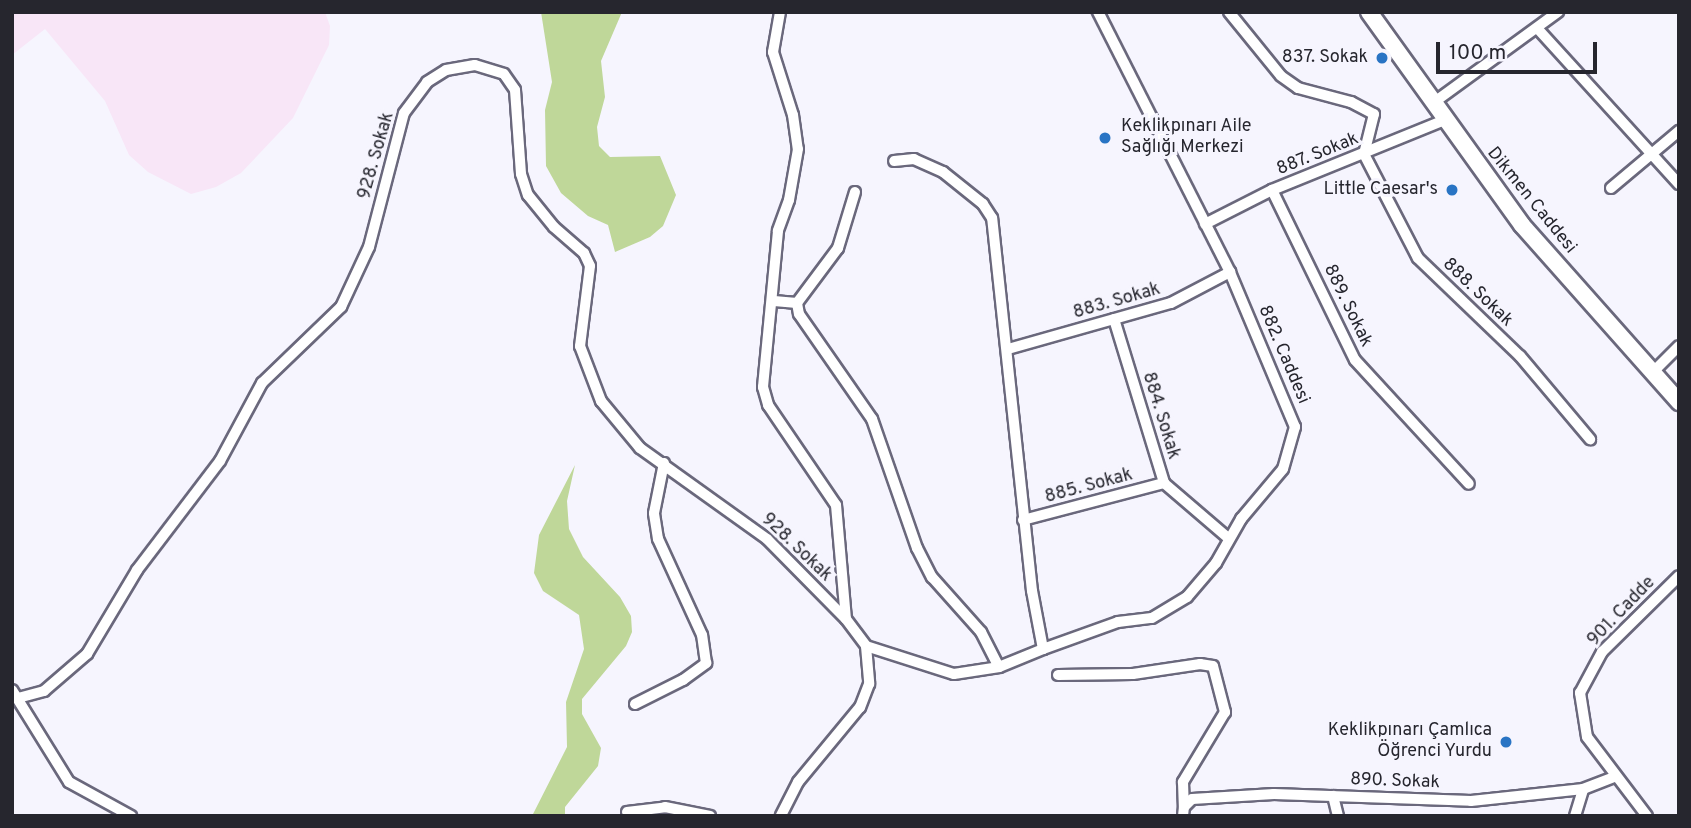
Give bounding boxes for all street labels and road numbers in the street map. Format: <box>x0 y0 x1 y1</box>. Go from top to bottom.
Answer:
street label: 928. Sokak <box>354 110 400 202</box>
street label: 887. Sokak <box>1274 129 1362 181</box>
street label: Dikmen Caddesi <box>1482 144 1580 258</box>
street label: 888. Sokak <box>1437 254 1517 332</box>
street label: 889. Sokak <box>1318 261 1376 351</box>
street label: 883. Sokak <box>1071 279 1163 325</box>
street label: 882. Caddesi <box>1253 302 1313 408</box>
street label: 884. Sokak <box>1137 370 1183 462</box>
street label: 885. Sokak <box>1043 465 1135 509</box>
street label: 928. Sokak <box>756 509 836 587</box>
street label: 901. Cadde <box>1584 573 1660 651</box>
street label: 890. Sokak <box>1350 770 1440 794</box>

